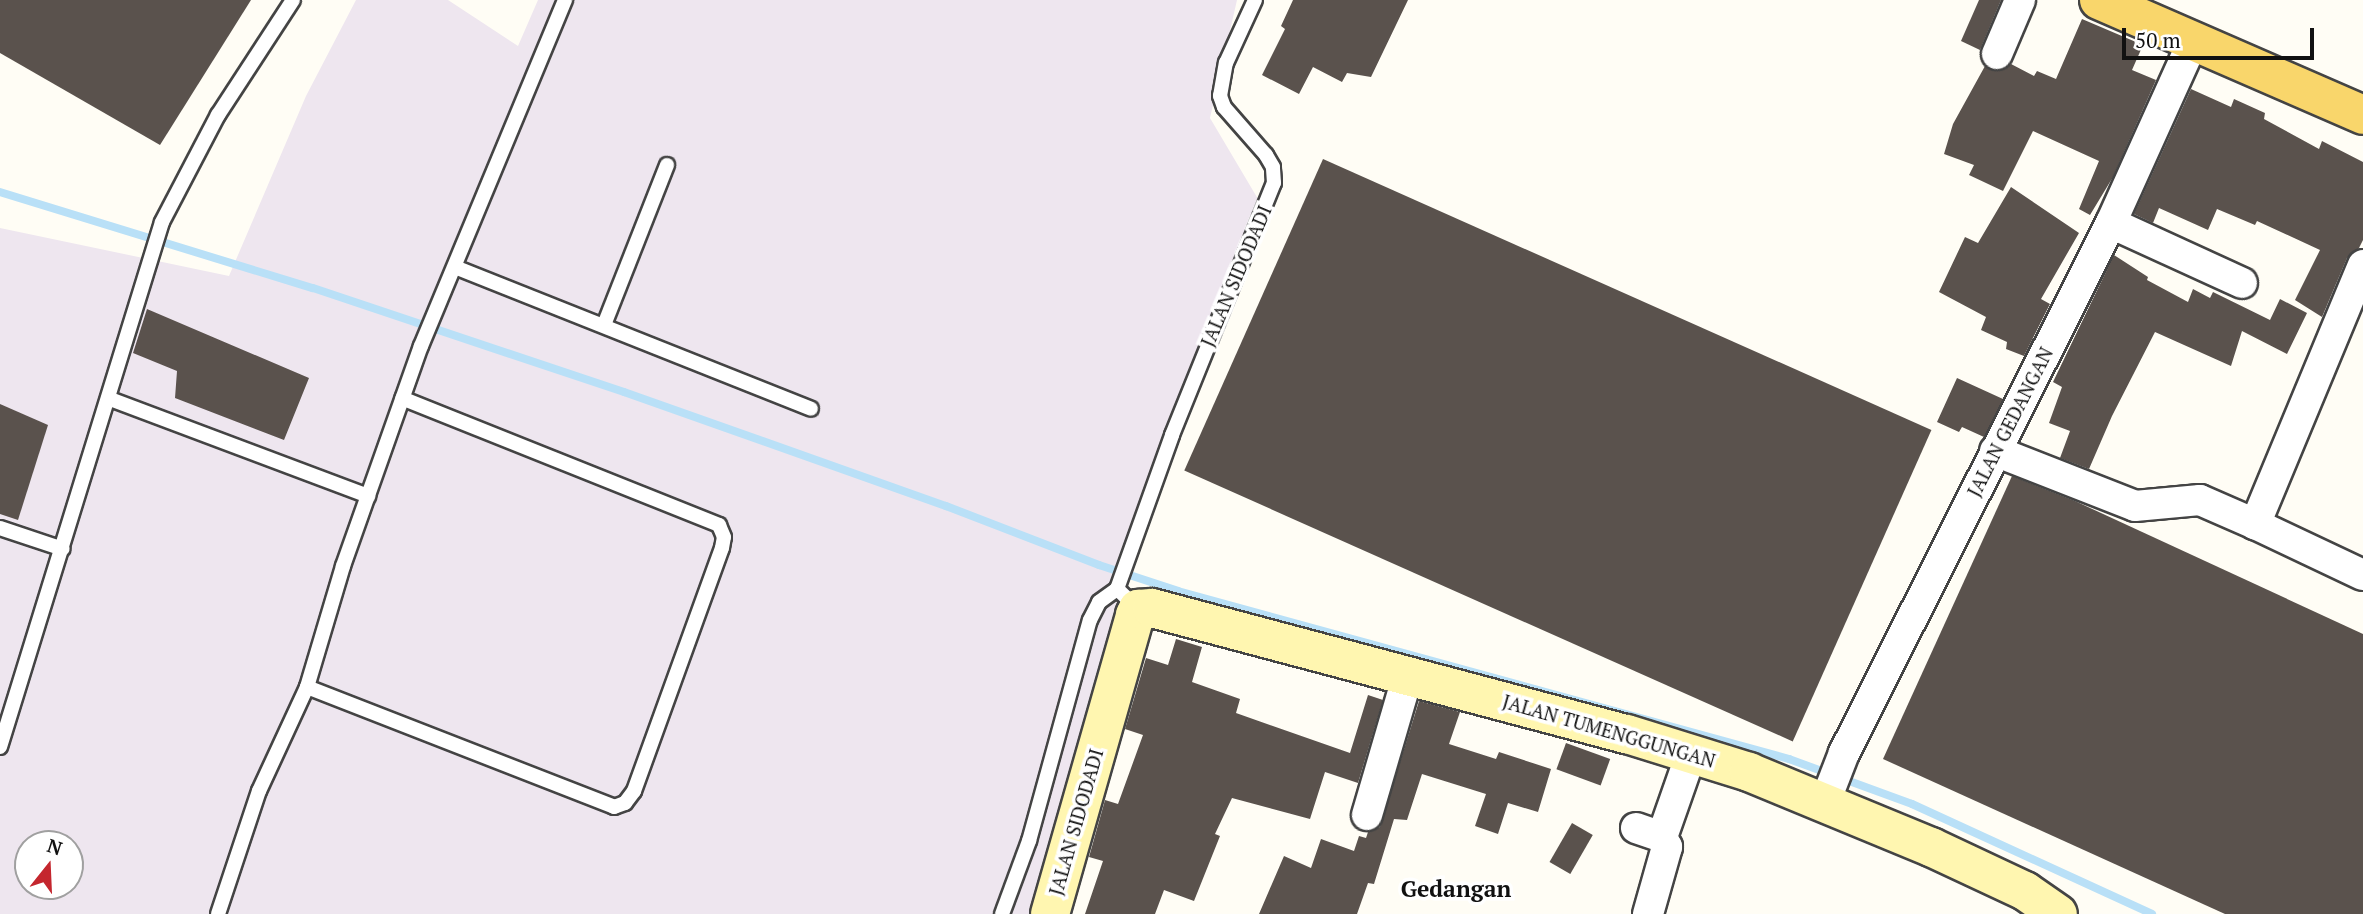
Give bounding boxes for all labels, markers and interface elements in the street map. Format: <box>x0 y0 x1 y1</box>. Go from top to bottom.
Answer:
scale bar <box>2125 14 2318 58</box>
text: 50 m <box>2135 26 2181 54</box>
street label: JALAN SIDODADI <box>1196 202 1276 350</box>
street label: JALAN GEDANGAN <box>1962 343 2058 501</box>
street label: JALAN TUMENGGUNGAN <box>1500 690 1718 772</box>
street label: JALAN SIDODADI <box>1044 746 1108 898</box>
north arrow <box>14 830 84 900</box>
text: N <box>44 832 66 861</box>
district label: Gedangan <box>1401 875 1511 903</box>

